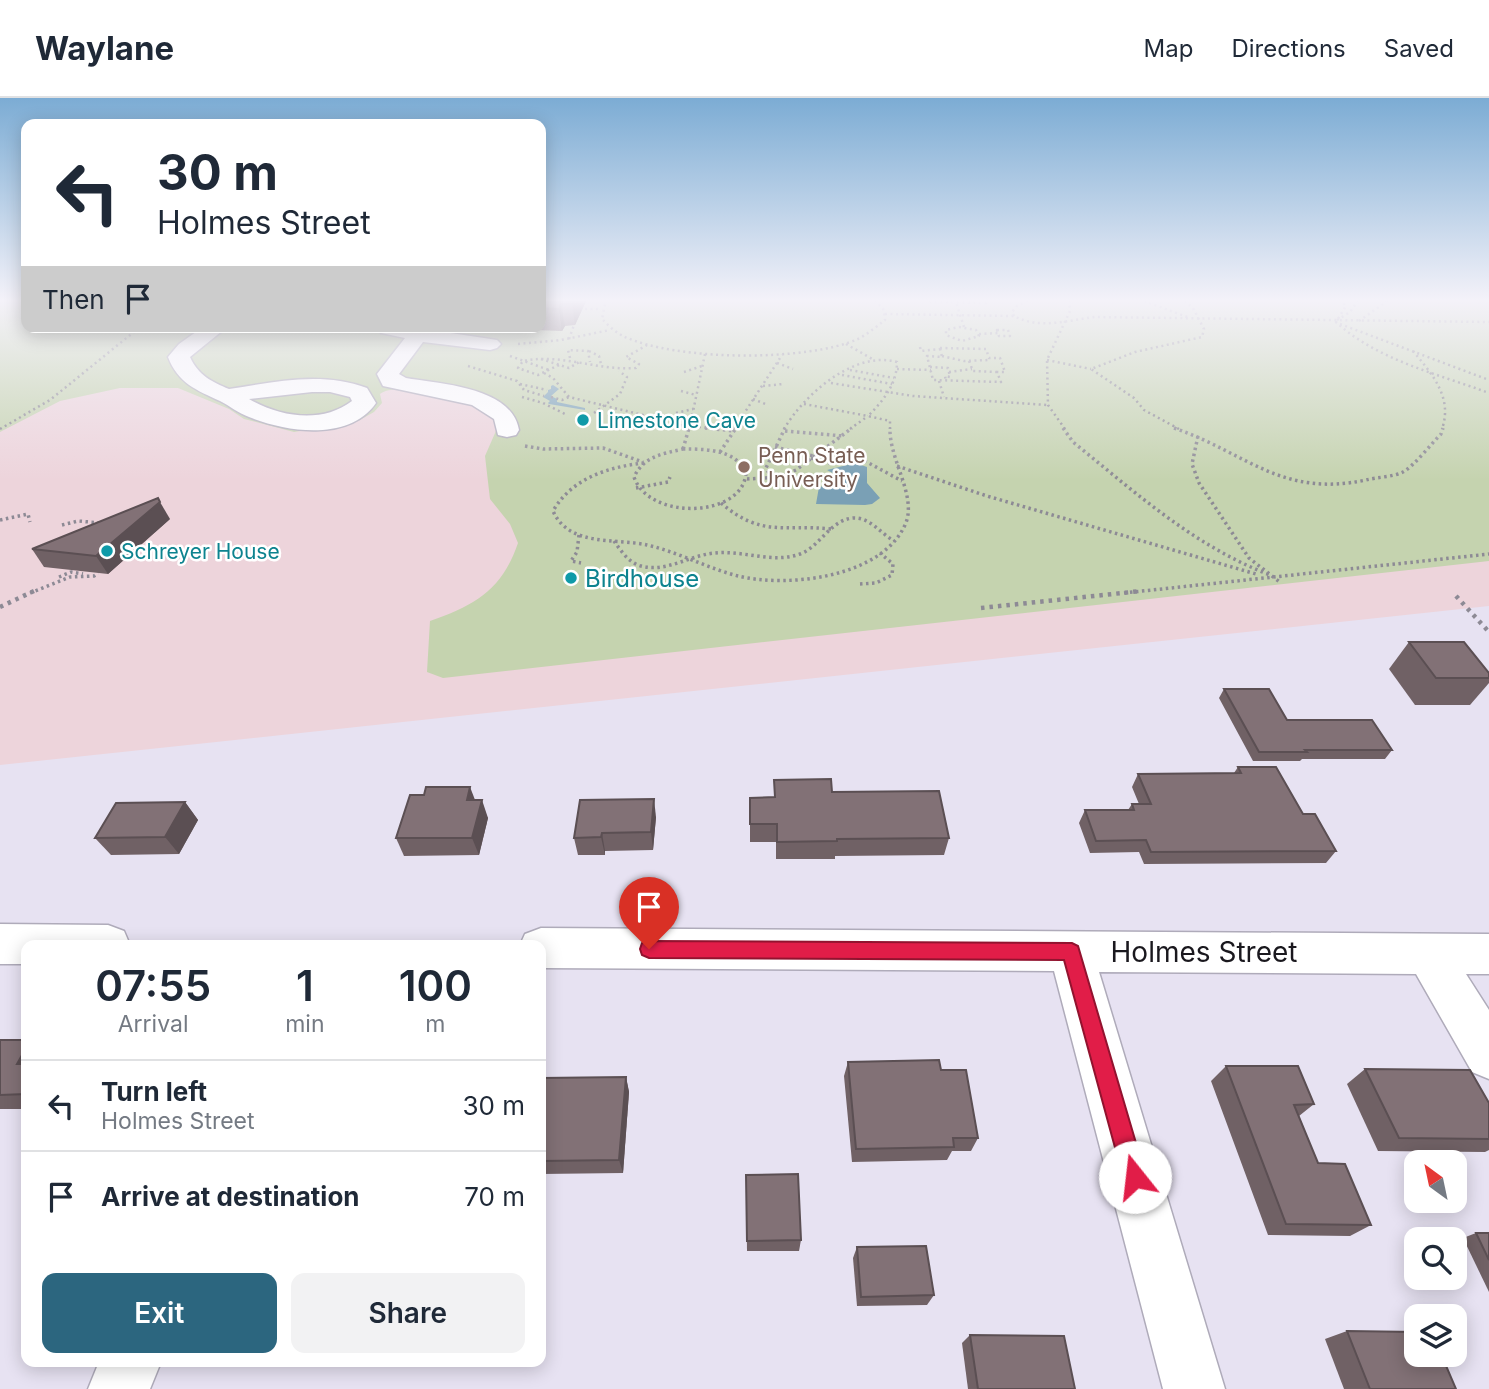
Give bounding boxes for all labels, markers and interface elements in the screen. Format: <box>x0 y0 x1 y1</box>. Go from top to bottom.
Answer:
text: Waylane <box>35 28 174 68</box>
text: Map <box>1144 34 1193 63</box>
text: Directions <box>1231 34 1346 63</box>
text: Saved <box>1384 34 1454 63</box>
text: 30 m <box>157 143 278 202</box>
icon: left <box>42 147 133 238</box>
text: Holmes Street <box>157 203 371 242</box>
icon: arrive <box>119 280 157 318</box>
text: Then <box>42 284 105 315</box>
place label: Limestone Cave <box>597 408 756 433</box>
marker: Limestone Cave <box>575 412 591 428</box>
place label: Penn State University <box>758 443 865 492</box>
marker: Penn State University <box>736 459 752 475</box>
place label: Schreyer House <box>121 539 280 564</box>
marker: Schreyer House <box>99 543 115 559</box>
place label: Birdhouse <box>585 564 699 593</box>
marker: Birdhouse <box>563 570 579 586</box>
pin <box>619 877 679 949</box>
icon: arrive <box>630 888 668 926</box>
street label: Holmes Street <box>1111 935 1297 969</box>
text: 07:55 <box>95 960 211 1011</box>
text: 1 <box>296 960 314 1011</box>
text: 100 <box>399 960 472 1011</box>
text: Arrival <box>118 1010 188 1038</box>
text: min <box>285 1010 325 1038</box>
text: m <box>425 1010 445 1038</box>
text: Turn left <box>101 1076 207 1107</box>
icon: left <box>42 1087 80 1125</box>
text: 30 m <box>462 1090 525 1121</box>
text: Holmes Street <box>101 1107 255 1135</box>
position arrow <box>1098 1140 1172 1214</box>
north arrow <box>1404 1150 1466 1213</box>
map controls <box>1404 1150 1467 1367</box>
icon: arrive <box>42 1178 80 1216</box>
text: Arrive at destination <box>101 1181 360 1212</box>
text: 70 m <box>464 1181 525 1212</box>
button: search <box>1404 1227 1467 1290</box>
button: Exit <box>42 1273 277 1353</box>
button: Share <box>291 1273 525 1353</box>
button: layers <box>1404 1304 1467 1367</box>

